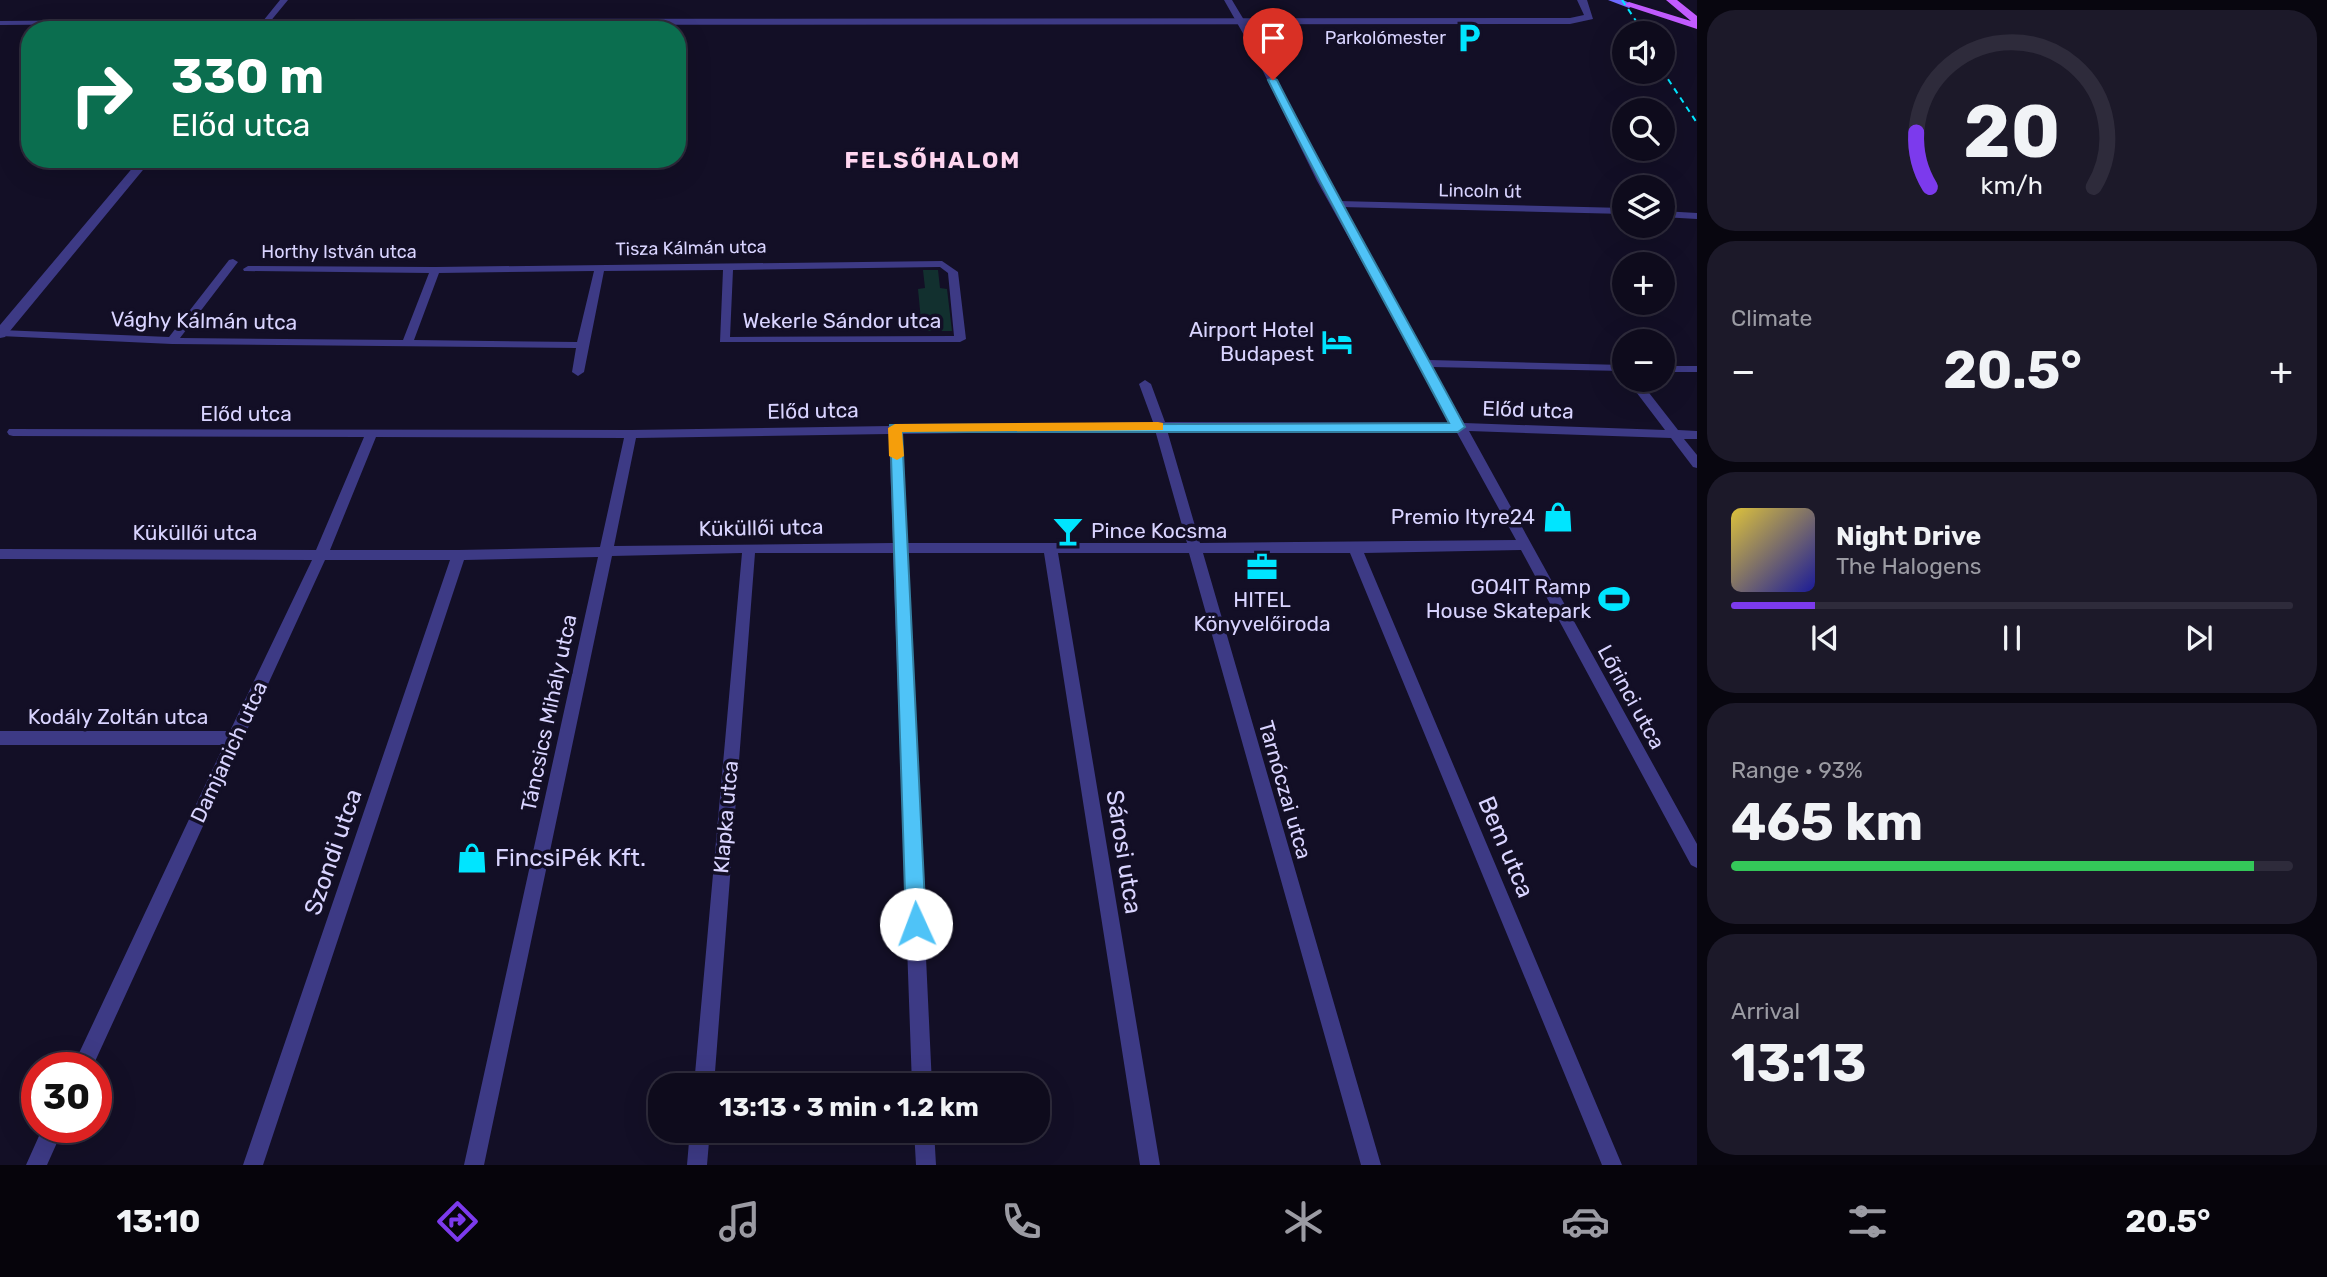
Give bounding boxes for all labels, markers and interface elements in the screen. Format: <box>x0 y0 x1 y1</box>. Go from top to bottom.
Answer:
pin <box>1243 8 1303 80</box>
icon: arrive <box>1254 19 1292 57</box>
parking icon: Parkolómester <box>1452 21 1486 55</box>
map controls <box>1612 21 1675 392</box>
button: sound <box>1612 21 1675 84</box>
place label: Parkolómester <box>1325 27 1446 49</box>
text: 330 m <box>171 47 324 105</box>
icon: right <box>56 49 147 140</box>
text: 20 <box>1964 89 2060 175</box>
button: search <box>1612 98 1675 161</box>
text: Előd utca <box>171 106 311 144</box>
district label: FELSŐHALOM <box>845 146 1021 174</box>
text: km/h <box>1981 170 2043 199</box>
button: layers <box>1612 175 1675 238</box>
street label: Lincoln út <box>1438 179 1522 203</box>
street label: Tisza Kálmán utca <box>615 236 767 260</box>
street label: Horthy István utca <box>261 241 417 263</box>
button: + <box>1612 252 1675 315</box>
text: Climate <box>1731 304 1812 332</box>
street label: Vághy Kálmán utca <box>110 306 298 335</box>
street label: Wekerle Sándor utca <box>743 308 941 333</box>
place label: Airport Hotel Budapest <box>1189 317 1314 366</box>
hotel icon: Airport Hotel Budapest <box>1320 325 1354 359</box>
button: − <box>1612 329 1675 392</box>
text: 20.5° <box>1943 339 2082 401</box>
text: − <box>1731 348 1756 394</box>
text: + <box>2269 348 2293 394</box>
street label: Előd utca <box>1482 395 1574 424</box>
street label: Előd utca <box>767 397 859 424</box>
street label: Előd utca <box>200 401 292 426</box>
shop icon: Premio Ityre24 <box>1541 500 1575 534</box>
place label: Premio Ityre24 <box>1391 504 1535 529</box>
street label: Küküllői utca <box>698 514 824 541</box>
bar icon: Pince Kocsma <box>1051 514 1085 548</box>
place label: Pince Kocsma <box>1091 518 1227 543</box>
street label: Küküllői utca <box>133 520 257 545</box>
text: Night Drive <box>1836 521 1981 552</box>
office icon: HITEL Könyvelőiroda <box>1245 550 1279 584</box>
text: The Halogens <box>1836 552 1982 580</box>
place label: GO4IT Ramp House Skatepark <box>1426 574 1591 623</box>
sports icon: GO4IT Ramp House Skatepark <box>1597 582 1631 616</box>
place label: HITEL Könyvelőiroda <box>1193 587 1331 636</box>
street label: Táncsics Mihály utca <box>515 612 582 814</box>
icon: previous <box>1806 619 1844 657</box>
icon: pause <box>1993 619 2031 657</box>
icon: next <box>2180 619 2218 657</box>
street label: Lőrinci utca <box>1593 640 1670 753</box>
street label: Damjanich utca <box>185 677 272 826</box>
street label: Kodály Zoltán utca <box>28 704 208 729</box>
street label: Tarnóczai utca <box>1254 718 1317 862</box>
text: Range · 93% <box>1731 756 1863 784</box>
street label: Klapka utca <box>708 759 743 874</box>
street label: Szondi utca <box>298 785 368 919</box>
street label: Sárosi utca <box>1100 788 1148 916</box>
text: 465 km <box>1731 791 1923 853</box>
street label: Bem utca <box>1472 792 1540 902</box>
shop icon: FincsiPék Kft. <box>455 841 489 875</box>
place label: FincsiPék Kft. <box>495 844 646 872</box>
position arrow <box>879 887 953 961</box>
text: Arrival <box>1731 997 1800 1025</box>
text: 13:13 <box>1731 1032 1866 1094</box>
speed limit sign: 30 <box>21 1052 112 1143</box>
text: 13:13 · 3 min · 1.2 km <box>719 1092 979 1123</box>
icon: directions <box>433 1197 482 1246</box>
icon: music <box>715 1197 764 1246</box>
icon: phone <box>997 1197 1046 1246</box>
icon: climate <box>1279 1197 1328 1246</box>
icon: car <box>1561 1197 1610 1246</box>
icon: filters <box>1843 1197 1892 1246</box>
text: 13:10 <box>116 1202 200 1240</box>
text: 20.5° <box>2125 1202 2210 1240</box>

